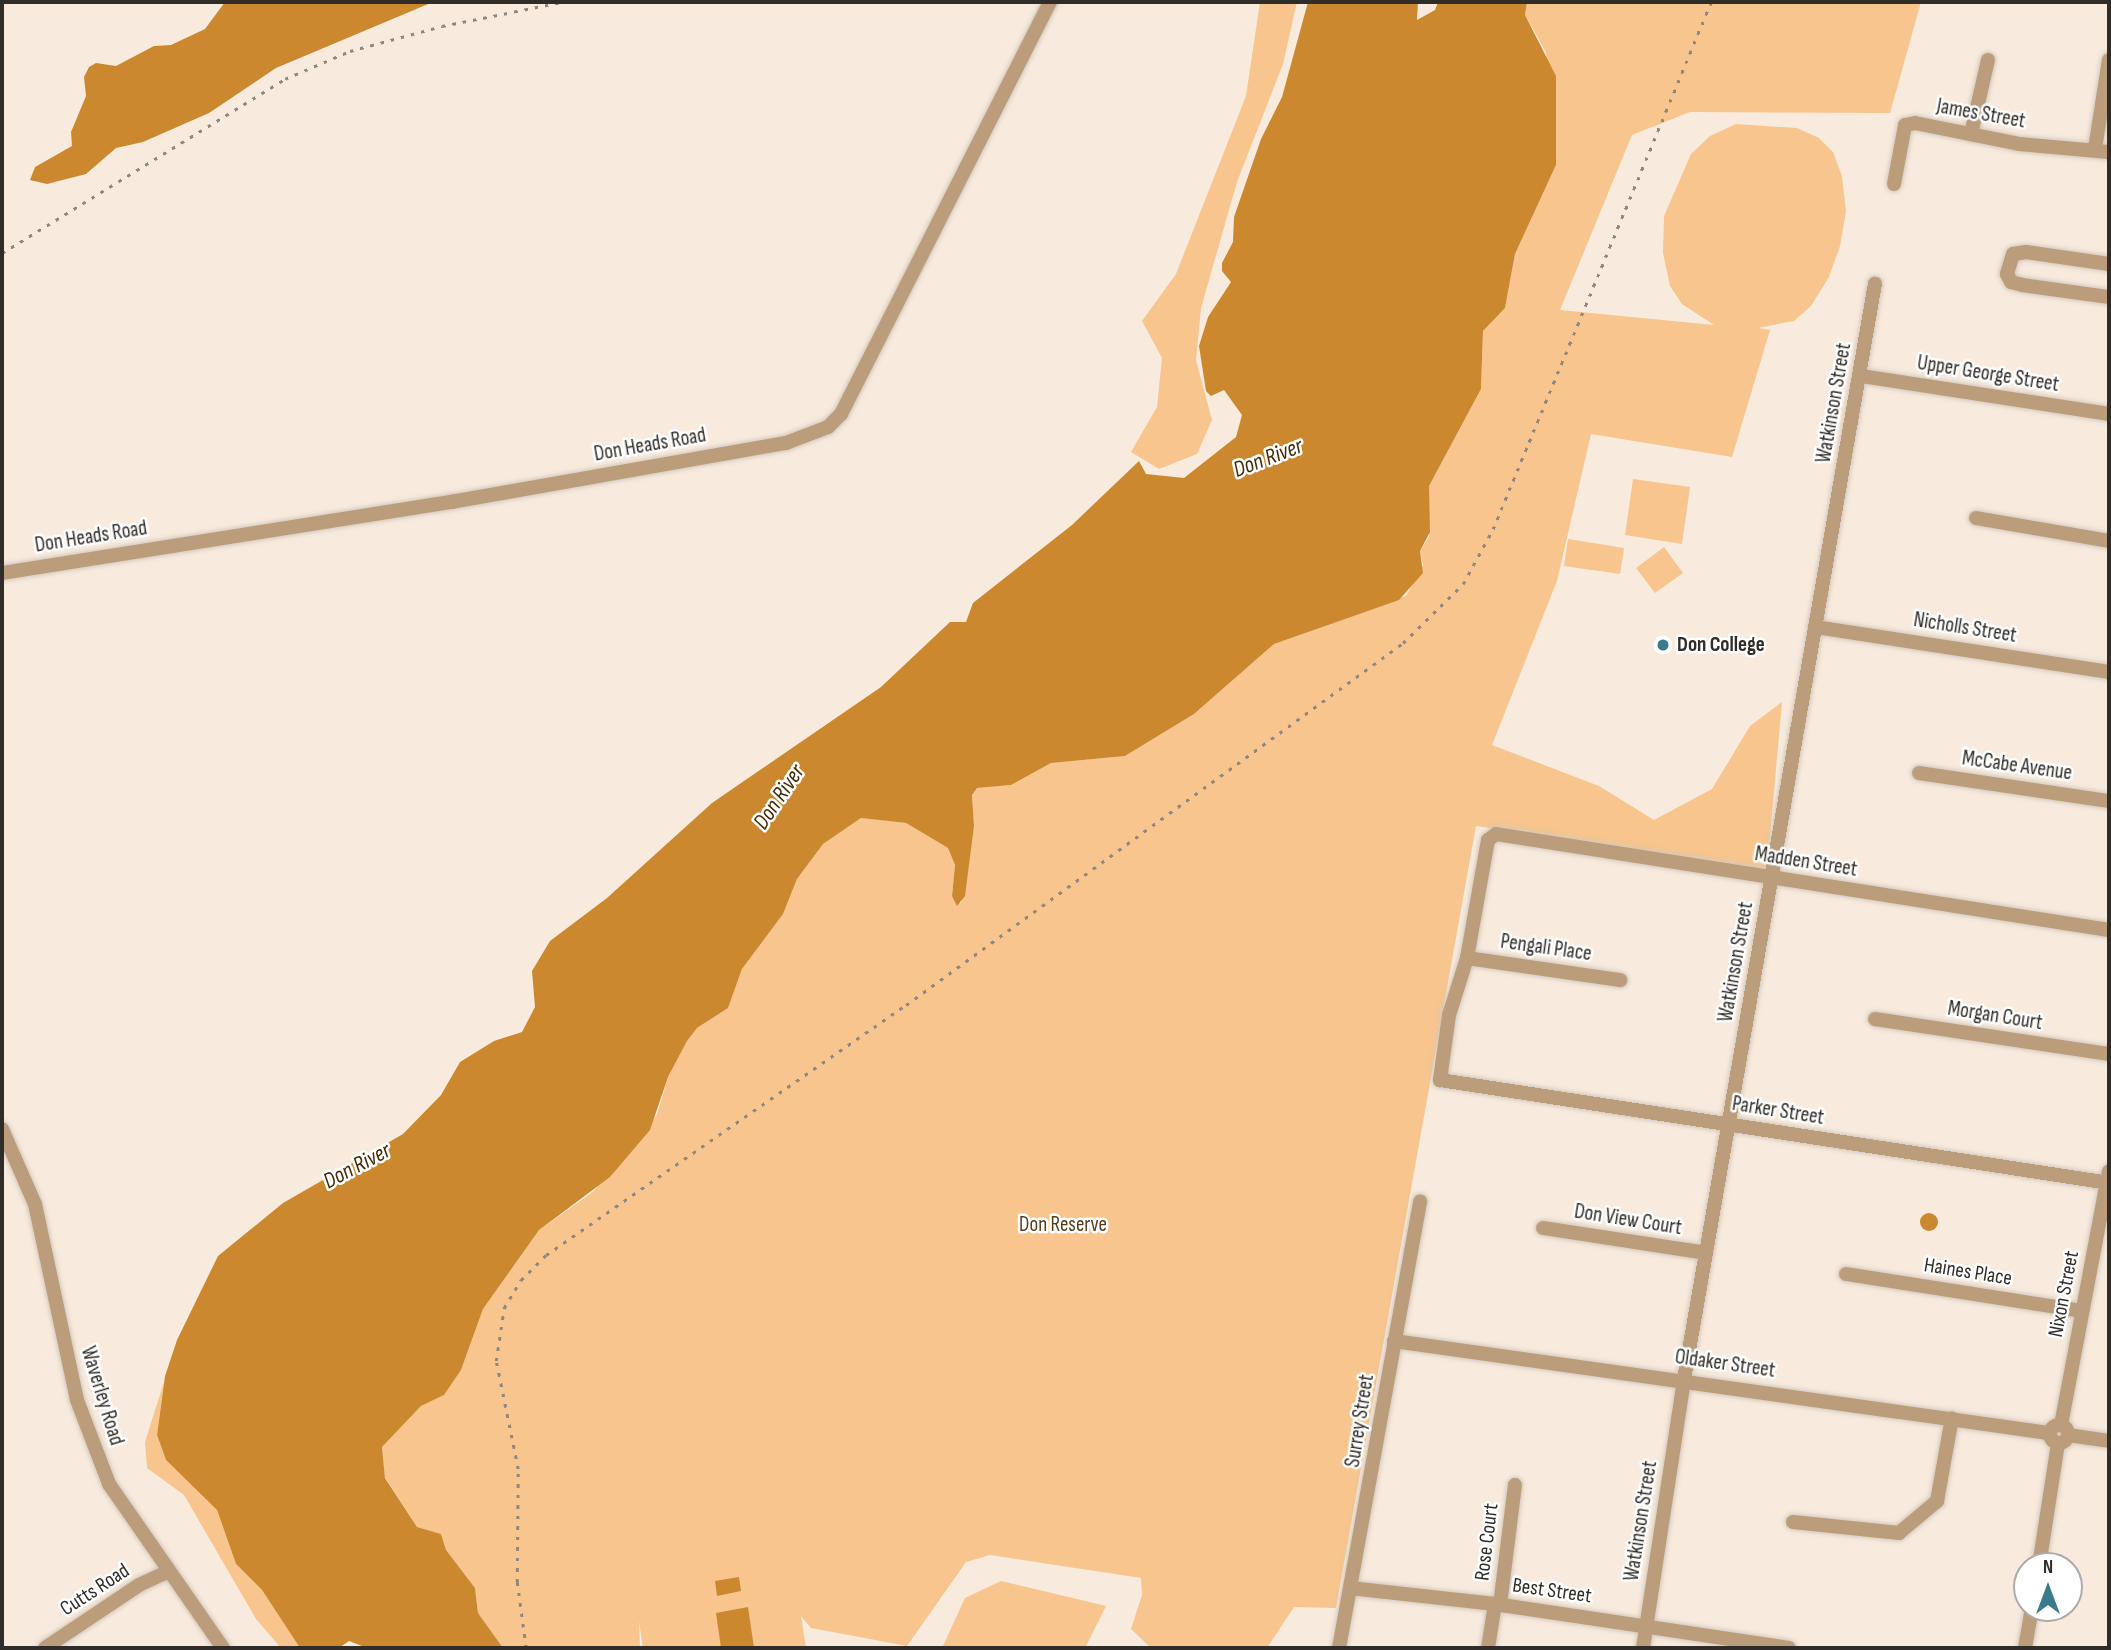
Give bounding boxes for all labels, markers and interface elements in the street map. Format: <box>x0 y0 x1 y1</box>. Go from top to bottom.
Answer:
street label: James Street <box>1935 94 2027 134</box>
street label: Watkinson Street <box>1811 341 1857 465</box>
street label: Upper George Street <box>1915 350 2061 398</box>
street label: Don Heads Road <box>592 423 708 467</box>
water label: Don River <box>1229 432 1307 484</box>
street label: Don Heads Road <box>33 516 149 558</box>
street label: Nicholls Street <box>1912 607 2018 649</box>
place label: Don College <box>1677 632 1765 658</box>
marker: Don College <box>1655 637 1671 653</box>
street label: McCabe Avenue <box>1960 746 2074 786</box>
water label: Don River <box>747 759 811 835</box>
street label: Madden Street <box>1753 841 1859 883</box>
street label: Watkinson Street <box>1713 900 1759 1024</box>
street label: Pengali Place <box>1499 929 1593 967</box>
street label: Morgan Court <box>1946 996 2044 1036</box>
street label: Parker Street <box>1730 1091 1826 1131</box>
water label: Don River <box>319 1137 395 1195</box>
street label: Don View Court <box>1572 1199 1684 1241</box>
park label: Don Reserve <box>1019 1212 1107 1238</box>
street label: Nixon Street <box>2043 1249 2085 1339</box>
street label: Haines Place <box>1922 1253 2014 1291</box>
street label: Waverley Road <box>75 1343 129 1449</box>
street label: Oldaker Street <box>1673 1345 1777 1383</box>
street label: Surrey Street <box>1340 1373 1380 1469</box>
street label: Watkinson Street <box>1619 1459 1663 1583</box>
street label: Rose Court <box>1470 1502 1504 1582</box>
north arrow <box>2013 1552 2083 1622</box>
text: N <box>2043 1556 2053 1579</box>
street label: Cutts Road <box>56 1558 134 1622</box>
street label: Best Street <box>1511 1573 1593 1609</box>

